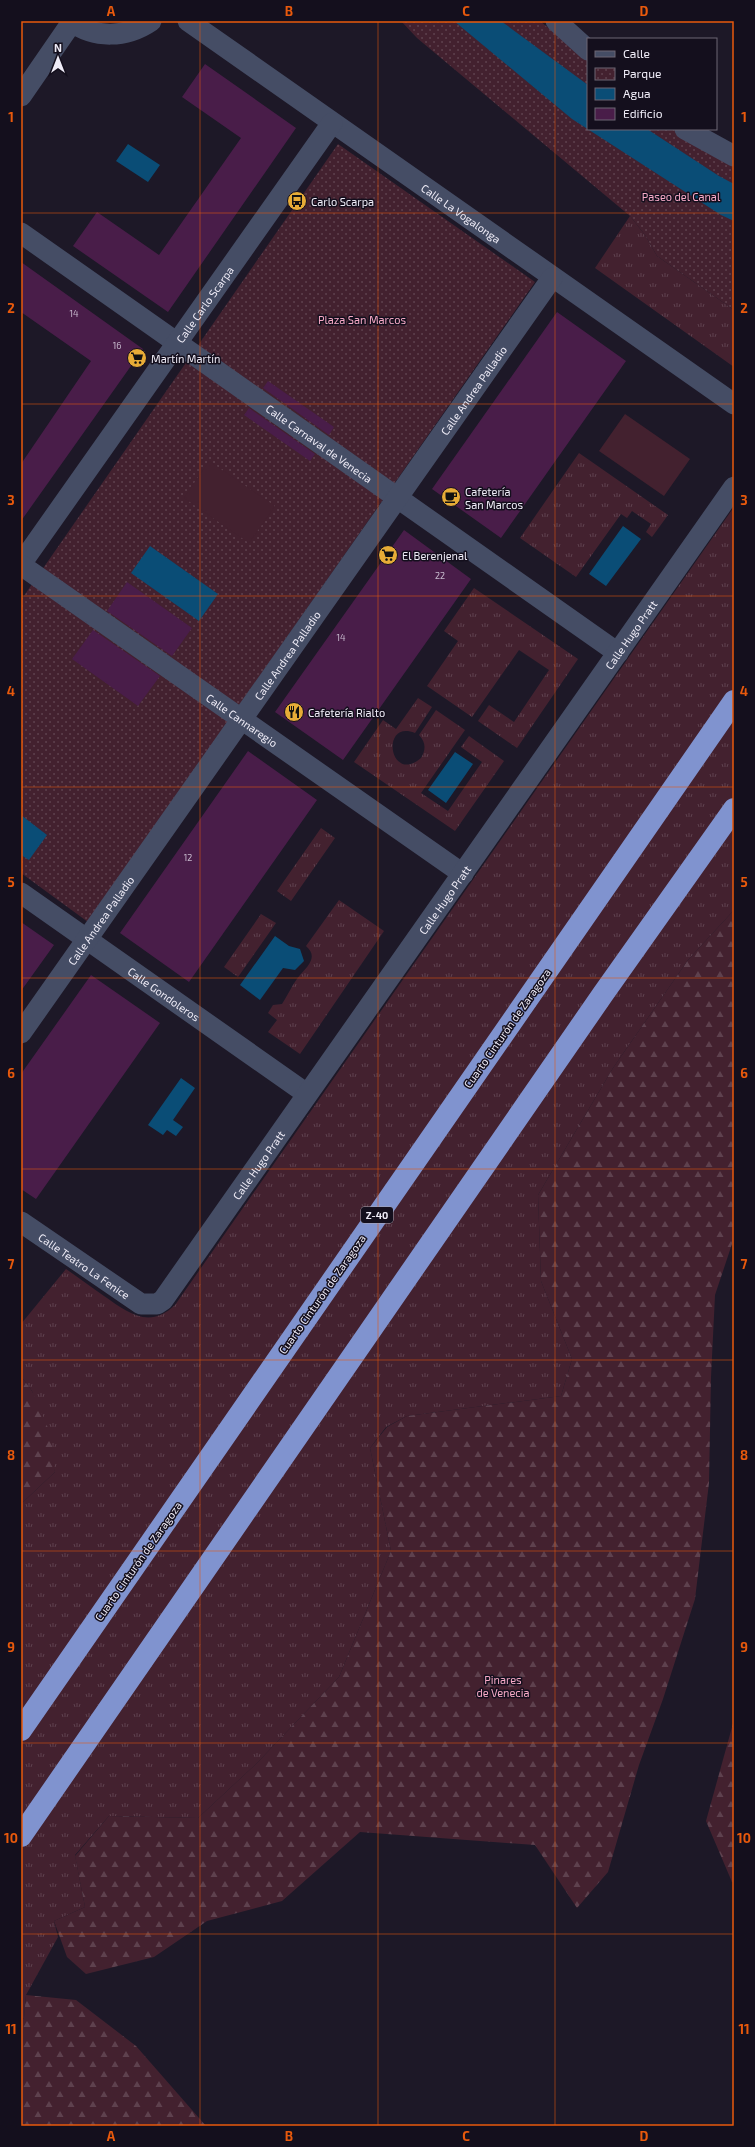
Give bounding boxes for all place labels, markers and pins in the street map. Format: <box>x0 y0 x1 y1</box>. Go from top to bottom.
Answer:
bus stop icon: Carlo Scarpa <box>286 190 308 212</box>
place label: Carlo Scarpa <box>311 195 374 208</box>
supermarket icon: Martín Martín <box>126 347 148 369</box>
place label: Martín Martín <box>151 352 220 365</box>
place label: Cafetería San Marcos <box>465 485 524 511</box>
cafe icon: Cafetería San Marcos <box>440 486 462 508</box>
supermarket icon: El Berenjenal <box>377 544 399 566</box>
place label: El Berenjenal <box>402 549 468 563</box>
restaurant icon: Cafetería Rialto <box>283 701 305 723</box>
place label: Cafetería Rialto <box>308 706 385 719</box>

